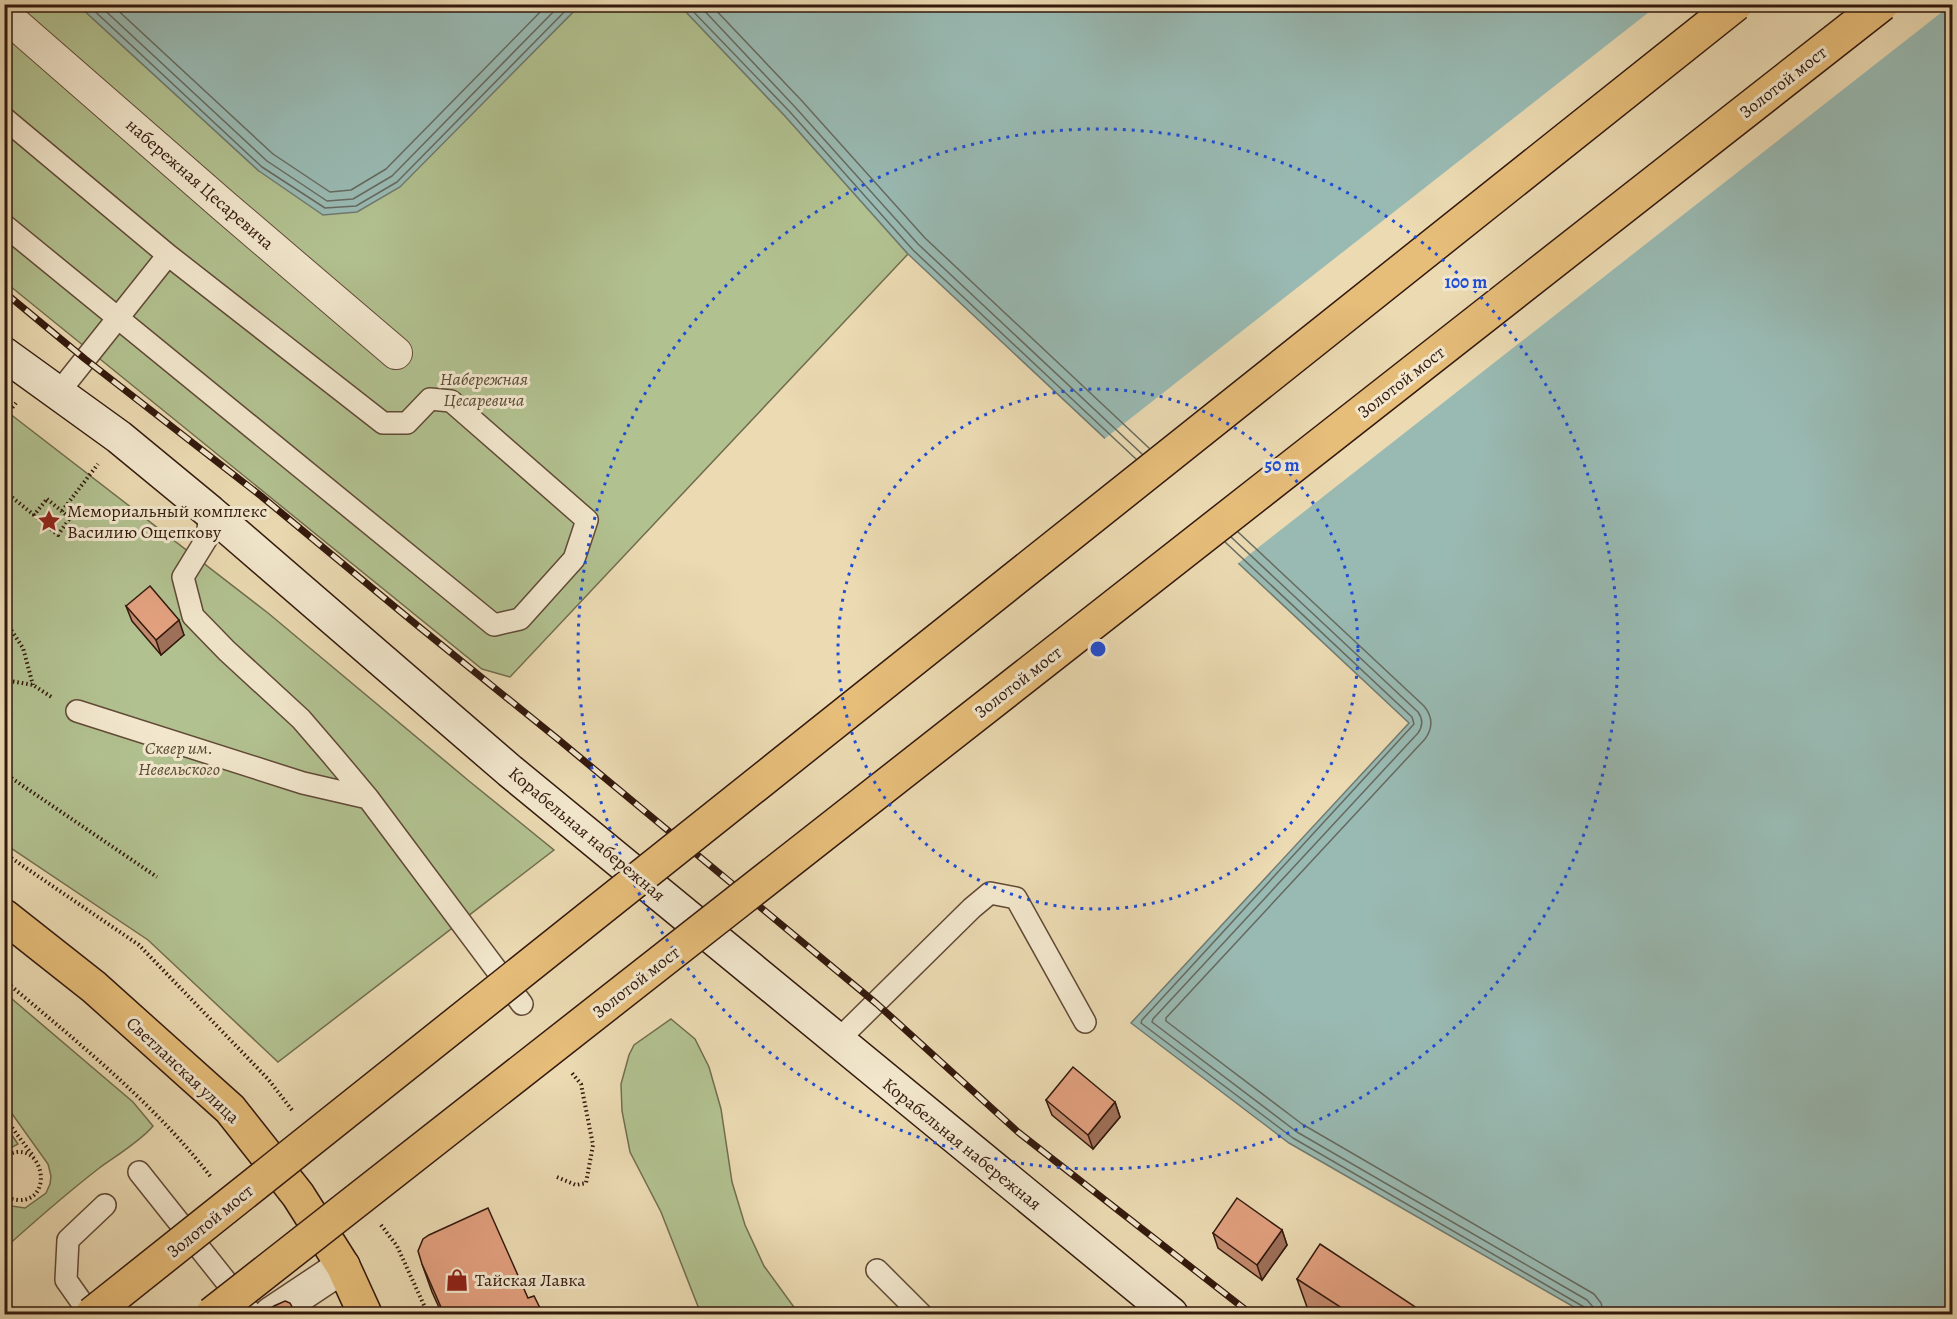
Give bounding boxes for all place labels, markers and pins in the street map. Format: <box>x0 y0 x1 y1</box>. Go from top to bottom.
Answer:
place label: Мемориальный комплекс Василию Ощепкову <box>67 499 267 544</box>
place icon: Мемориальный комплекс Василию Ощепкову <box>36 508 62 534</box>
centre of rings <box>1088 639 1108 659</box>
shop icon: Тайская Лавка <box>444 1267 470 1293</box>
place label: Тайская Лавка <box>475 1268 586 1292</box>

